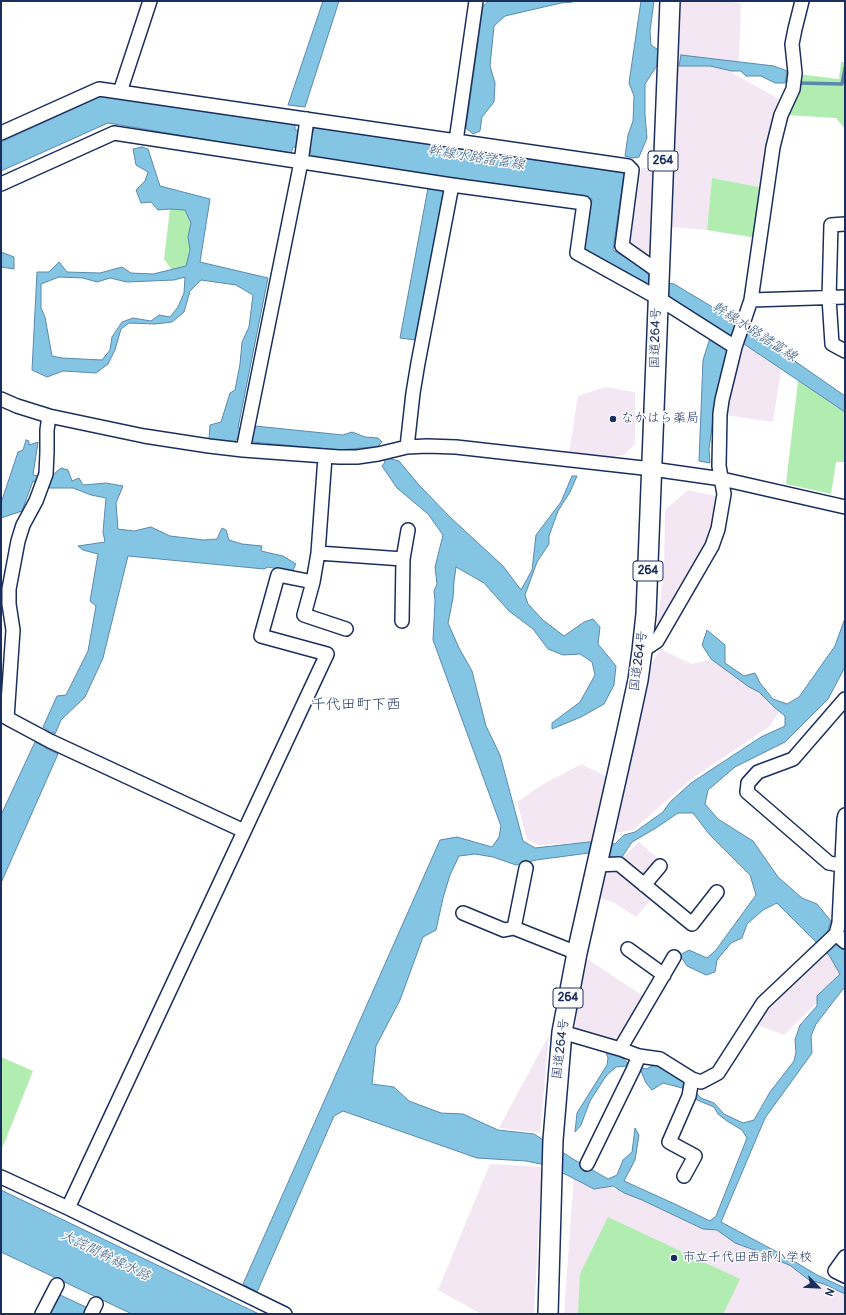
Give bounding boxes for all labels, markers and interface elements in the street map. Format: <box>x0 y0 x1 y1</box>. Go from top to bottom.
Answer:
water label: 幹線水路諸富線 <box>426 142 526 174</box>
road number: 264 <box>648 151 678 171</box>
water label: 幹線水路諸富線 <box>708 298 800 366</box>
street label: 国道264号 <box>647 307 665 369</box>
place label: なかはら薬局 <box>621 411 699 427</box>
marker: なかはら薬局 <box>608 414 618 424</box>
road number: 264 <box>633 561 663 581</box>
street label: 国道264号 <box>627 630 651 692</box>
district label: 千代田町下西 <box>311 696 401 714</box>
road number: 264 <box>553 988 583 1008</box>
street label: 国道264号 <box>550 1018 572 1080</box>
water label: 大詫間幹線水路 <box>57 1227 153 1285</box>
place label: 市立千代田西部小学校 <box>682 1250 812 1266</box>
marker: 市立千代田西部小学校 <box>669 1253 679 1263</box>
north arrow <box>798 1267 838 1307</box>
text: N <box>822 1286 837 1298</box>

